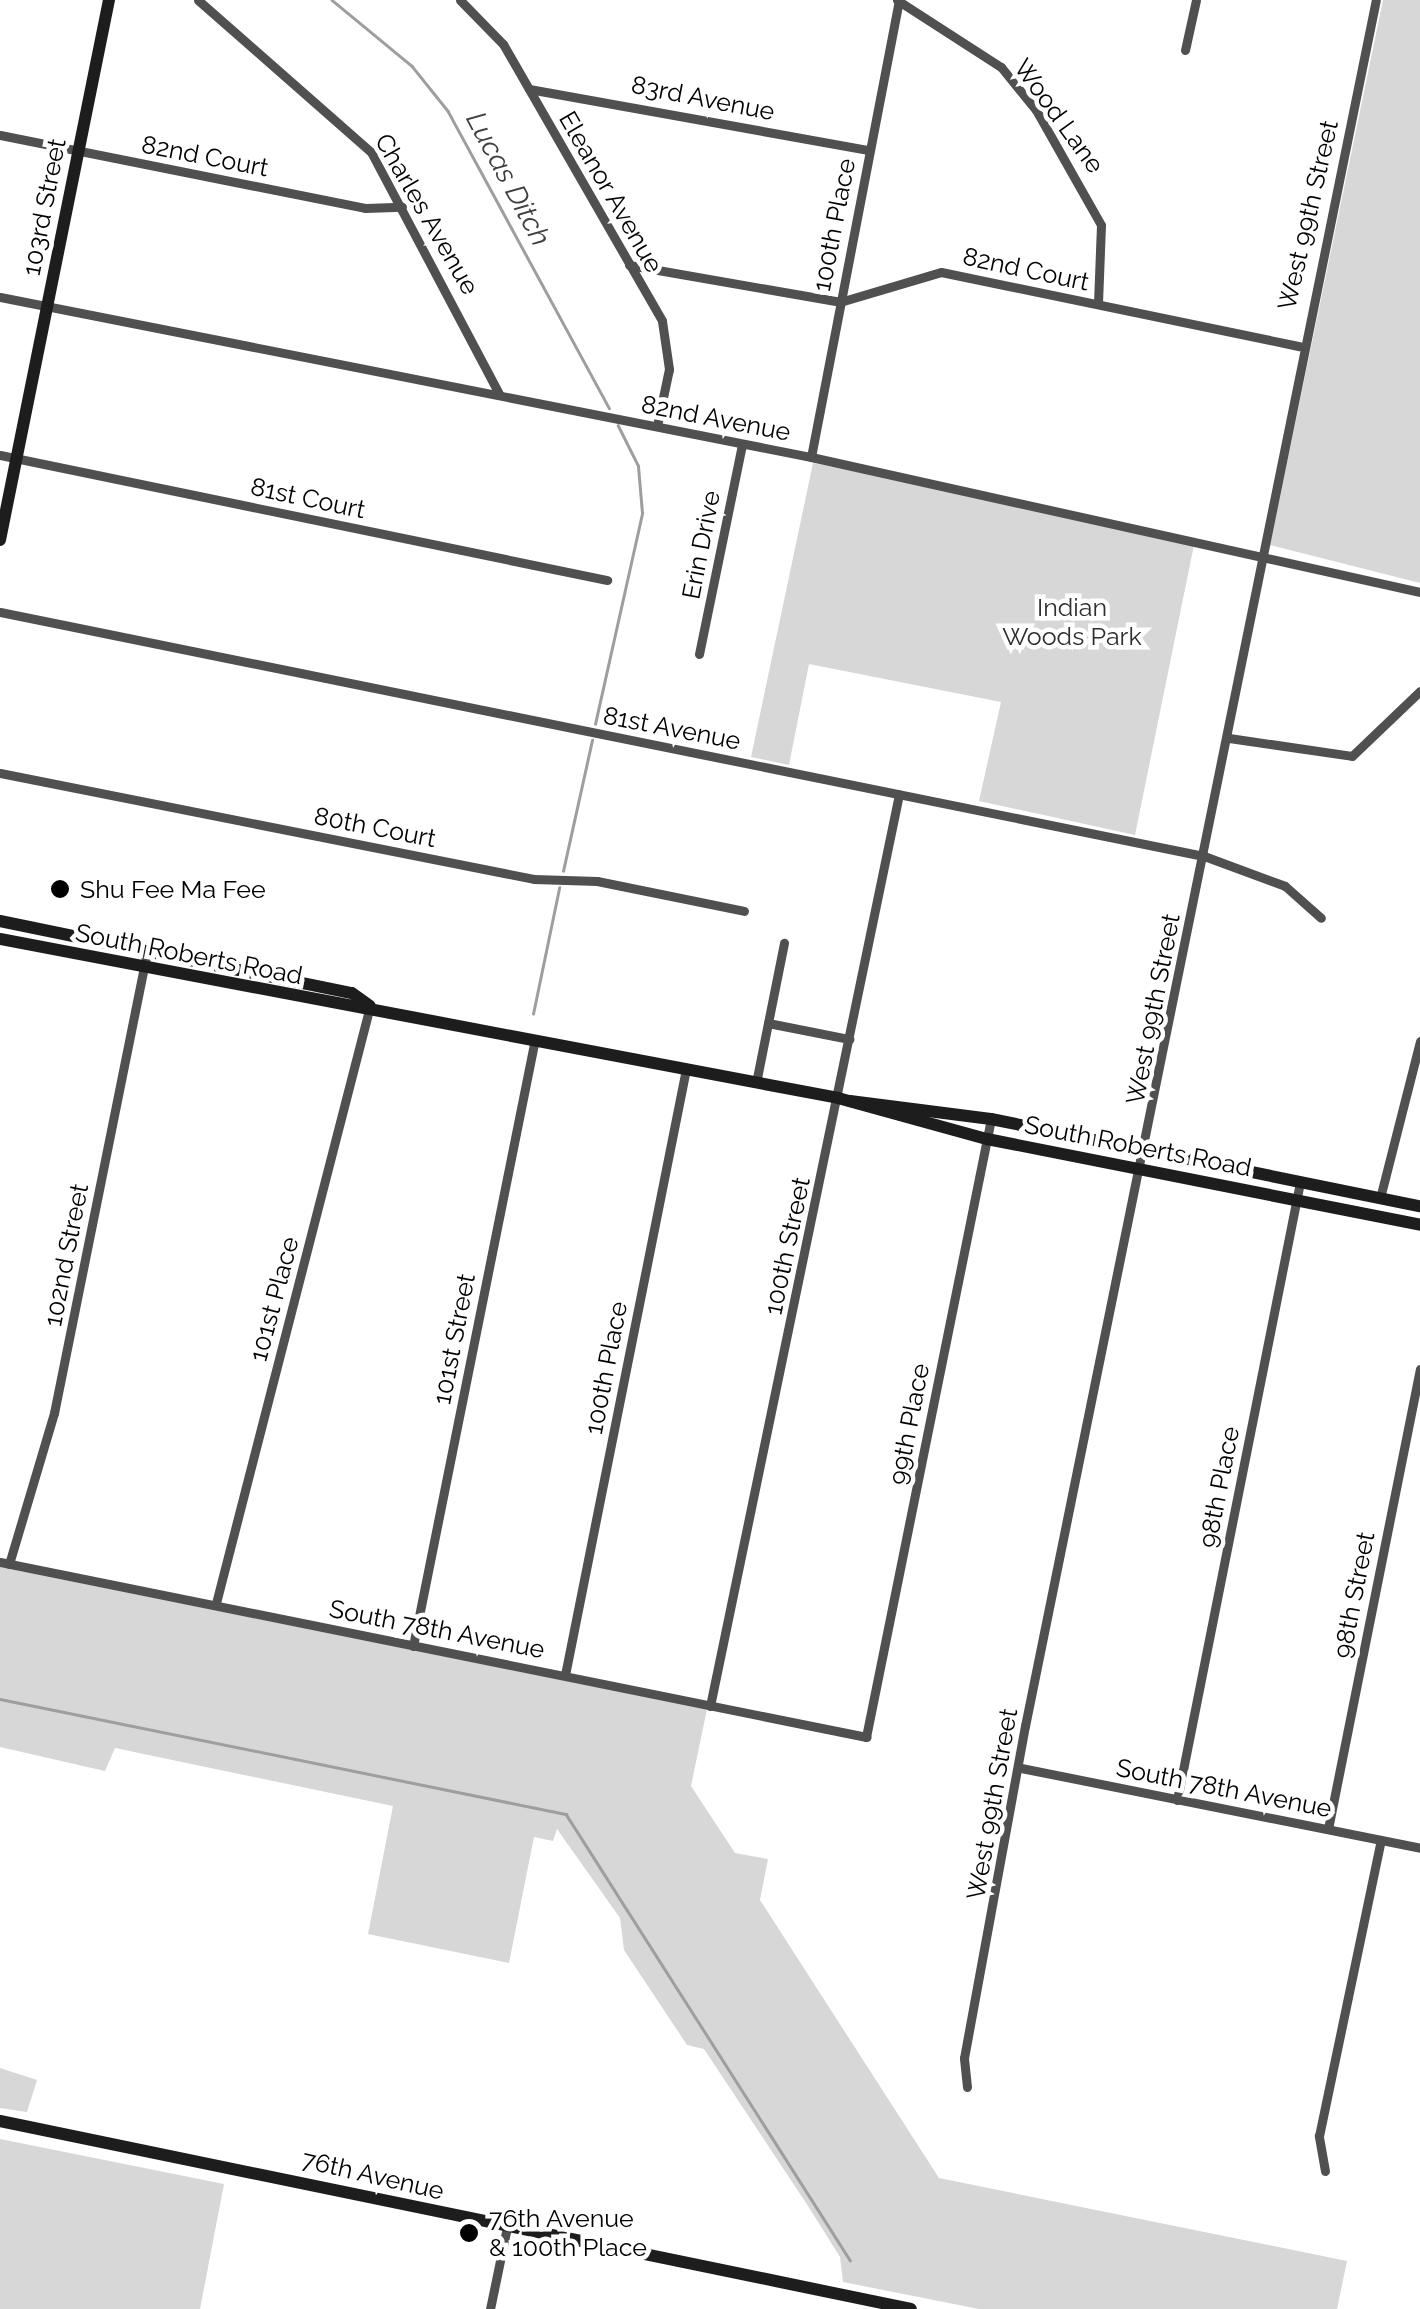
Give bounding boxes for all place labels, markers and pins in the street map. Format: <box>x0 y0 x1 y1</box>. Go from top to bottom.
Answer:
place label: Shu Fee Ma Fee <box>80 874 266 904</box>
marker: Shu Fee Ma Fee <box>49 878 71 900</box>
place label: 76th Avenue & 100th Place <box>489 2204 647 2263</box>
marker: 76th Avenue & 100th Place <box>458 2222 480 2244</box>

